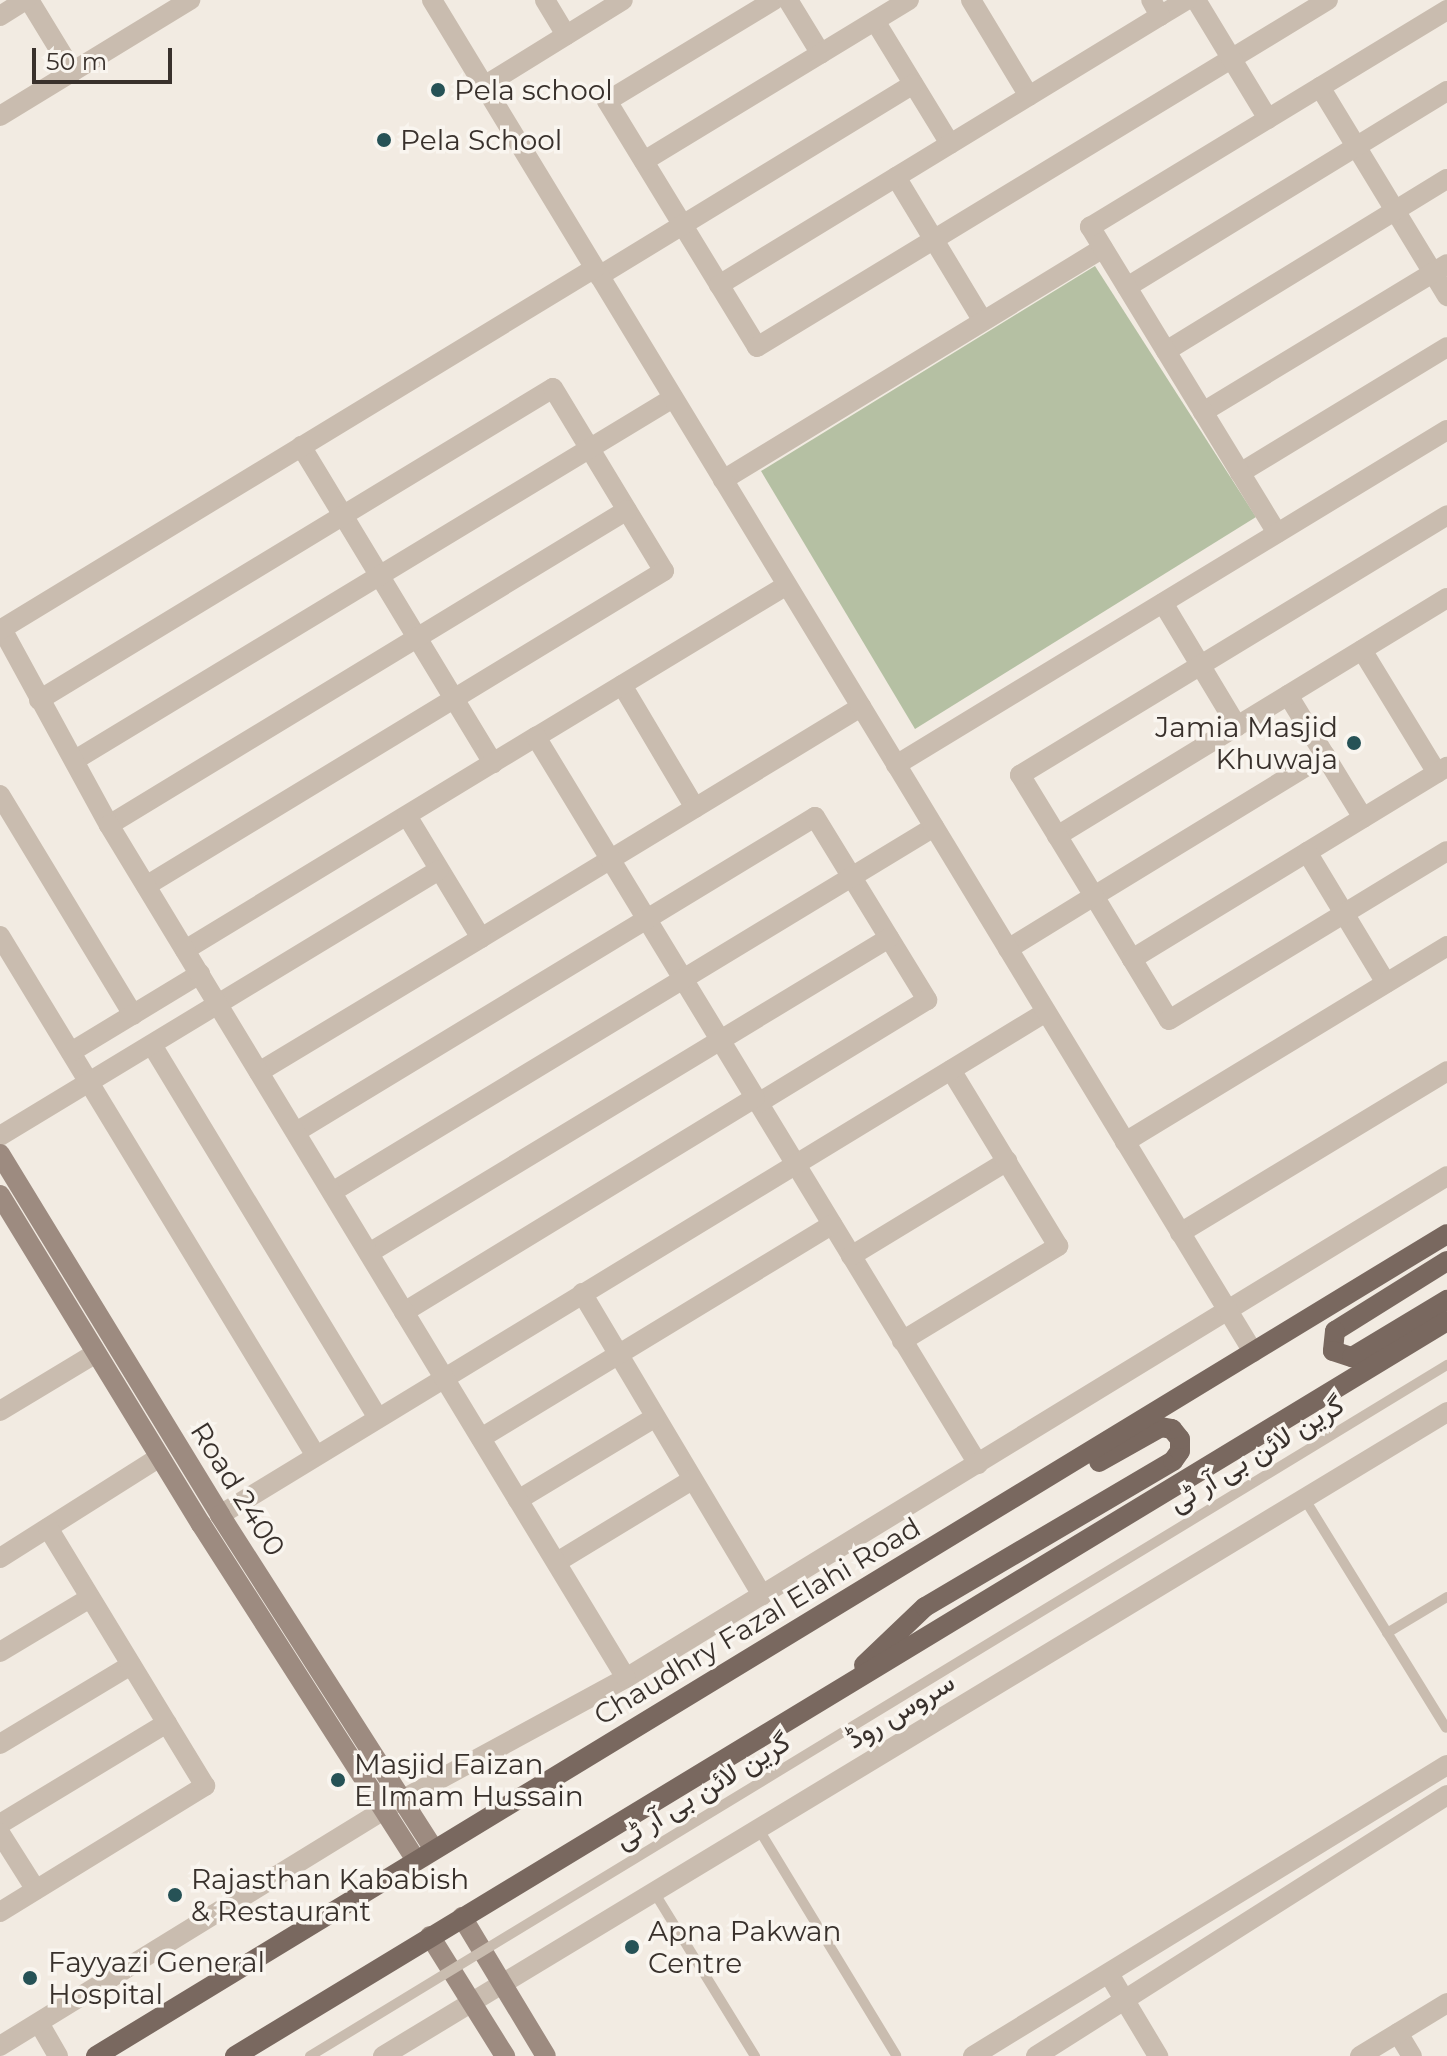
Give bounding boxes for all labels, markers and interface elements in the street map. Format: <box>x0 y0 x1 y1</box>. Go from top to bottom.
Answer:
scale bar <box>36 32 176 82</box>
text: 50 m <box>46 47 107 76</box>
place label: Pela school <box>454 73 613 107</box>
marker: Pela school <box>429 81 447 99</box>
place label: Pela School <box>400 123 562 157</box>
marker: Pela School <box>375 131 393 149</box>
place label: Jamia Masjid Khuwaja <box>1155 710 1338 776</box>
marker: Jamia Masjid Khuwaja <box>1345 734 1363 752</box>
street label: گرین لائن بی آر ٹی <box>1162 1387 1350 1519</box>
street label: Road 2400 <box>184 1416 292 1562</box>
street label: Chaudhry Fazal Elahi Road <box>588 1510 926 1732</box>
street label: سروس روڈ <box>840 1665 960 1755</box>
street label: گرین لائن بی آر ٹی <box>608 1724 796 1856</box>
place label: Masjid Faizan E Imam Hussain <box>354 1747 584 1813</box>
marker: Masjid Faizan E Imam Hussain <box>329 1771 347 1789</box>
place label: Rajasthan Kababish & Restaurant <box>191 1862 469 1928</box>
marker: Rajasthan Kababish & Restaurant <box>166 1886 184 1904</box>
place label: Apna Pakwan Centre <box>648 1914 842 1980</box>
marker: Apna Pakwan Centre <box>623 1938 641 1956</box>
place label: Fayyazi General Hospital <box>48 1945 265 2011</box>
marker: Fayyazi General Hospital <box>19 1967 41 1989</box>

